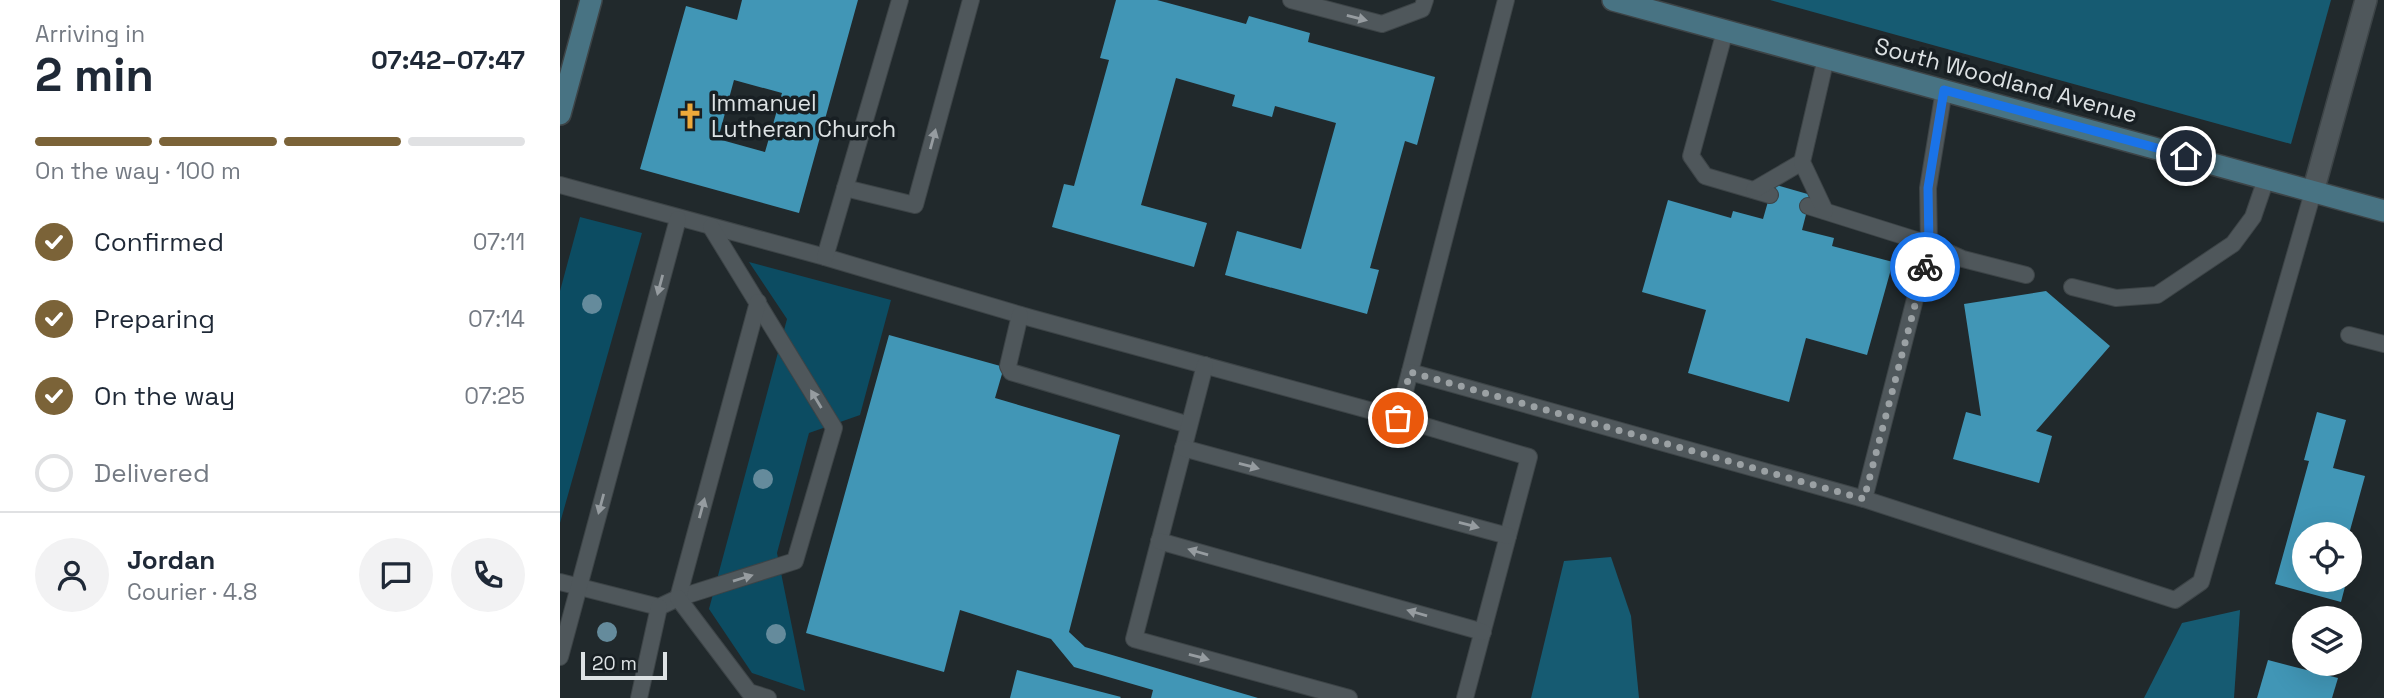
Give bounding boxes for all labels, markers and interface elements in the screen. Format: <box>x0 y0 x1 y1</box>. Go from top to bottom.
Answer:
one-way arrow <box>1346 13 1368 24</box>
text: Arriving in <box>35 19 145 49</box>
street label: South Woodland Avenue <box>1871 31 2141 129</box>
text: 07:42–07:47 <box>371 43 525 77</box>
text: 2 min <box>35 46 154 104</box>
place label: Immanuel Lutheran Church <box>711 88 896 144</box>
church icon: Immanuel Lutheran Church <box>675 101 705 131</box>
pin <box>2156 126 2216 186</box>
one-way arrow <box>928 129 938 150</box>
icon: home <box>2167 137 2205 175</box>
text: On the way · 100 m <box>35 156 241 186</box>
icon: check <box>35 223 73 261</box>
text: Confirmed <box>94 225 224 259</box>
text: 07:11 <box>473 227 525 257</box>
courier <box>1890 232 1960 302</box>
icon: bike <box>1906 248 1944 286</box>
one-way arrow <box>654 274 665 296</box>
icon: check <box>35 300 73 338</box>
text: Preparing <box>94 302 215 336</box>
text: 07:14 <box>468 304 525 334</box>
icon: check <box>35 377 73 415</box>
text: On the way <box>94 379 235 413</box>
text: 07:25 <box>464 381 525 411</box>
pin <box>1368 388 1428 448</box>
one-way arrow <box>810 389 823 408</box>
icon: bag <box>1379 399 1417 437</box>
text: Delivered <box>94 456 210 490</box>
one-way arrow <box>1238 461 1260 472</box>
one-way arrow <box>595 493 606 515</box>
one-way arrow <box>697 497 708 519</box>
one-way arrow <box>1458 520 1480 531</box>
map controls <box>2292 522 2362 676</box>
button: locate <box>2292 522 2362 592</box>
button: person <box>35 538 109 612</box>
button: chat <box>359 538 433 612</box>
button: phone <box>451 538 525 612</box>
text: Jordan <box>127 543 215 577</box>
one-way arrow <box>1187 546 1208 556</box>
one-way arrow <box>733 572 754 582</box>
text: Courier · 4.8 <box>127 577 257 607</box>
button: layers <box>2292 606 2362 676</box>
one-way arrow <box>1406 608 1427 618</box>
scale bar <box>581 649 667 681</box>
text: 20 m <box>592 651 637 676</box>
one-way arrow <box>1189 652 1211 663</box>

